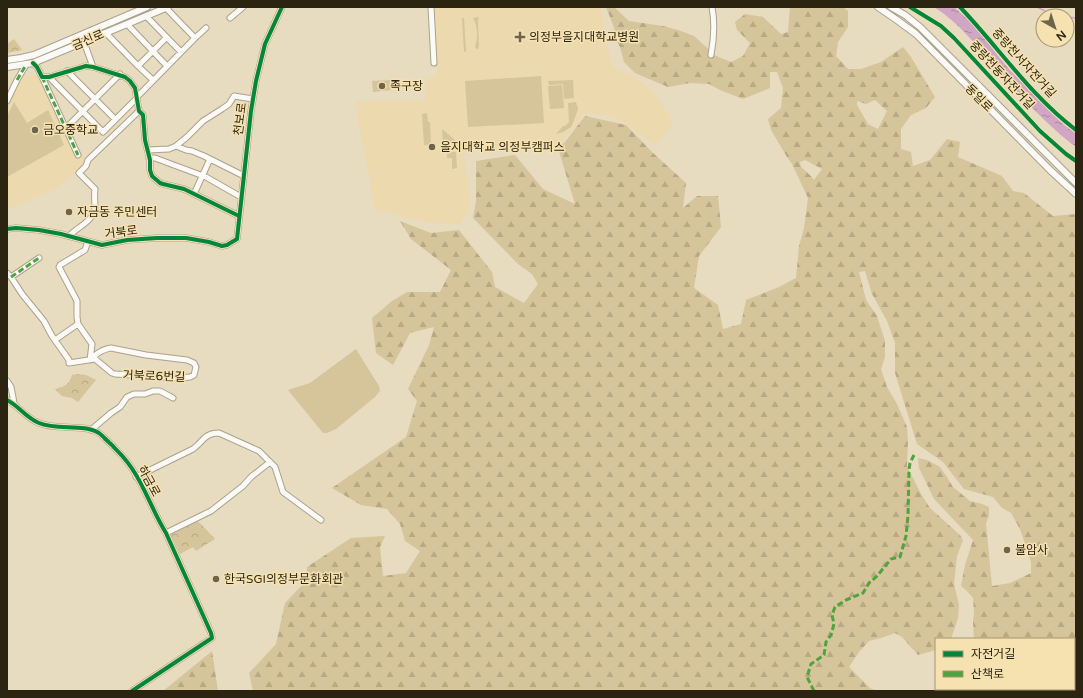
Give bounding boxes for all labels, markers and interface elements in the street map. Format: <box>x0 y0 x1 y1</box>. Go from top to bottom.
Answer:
north arrow <box>1035 8 1075 48</box>
street label: 중랑천서자전거길 <box>989 25 1059 101</box>
street label: 금신로 <box>70 27 106 53</box>
text: N <box>1053 28 1069 43</box>
place label: 의정부을지대학교병원 <box>529 30 639 44</box>
marker: 의정부을지대학교병원 <box>514 31 526 43</box>
street label: 중랑천동자전거길 <box>967 38 1037 112</box>
place label: 족구장 <box>390 79 423 93</box>
marker: 족구장 <box>377 81 387 91</box>
street label: 동일로 <box>962 81 996 115</box>
street label: 천보로 <box>231 102 249 136</box>
place label: 금오중학교 <box>43 123 98 137</box>
marker: 금오중학교 <box>30 125 40 135</box>
place label: 을지대학교 의정부캠퍼스 <box>440 140 565 154</box>
marker: 을지대학교 의정부캠퍼스 <box>427 142 437 152</box>
place label: 자금동 주민센터 <box>77 205 157 219</box>
marker: 자금동 주민센터 <box>64 207 74 217</box>
street label: 거북로 <box>104 223 138 241</box>
street label: 거북로6번길 <box>122 368 186 384</box>
street label: 하금로 <box>135 463 163 499</box>
place label: 불암사 <box>1015 543 1048 557</box>
marker: 불암사 <box>1002 545 1012 555</box>
place label: 한국SGI의정부문화회관 <box>224 572 343 586</box>
marker: 한국SGI의정부문화회관 <box>211 574 221 584</box>
legend <box>935 638 1075 690</box>
text: 자전거길 <box>971 647 1015 661</box>
text: 산책로 <box>971 667 1004 681</box>

